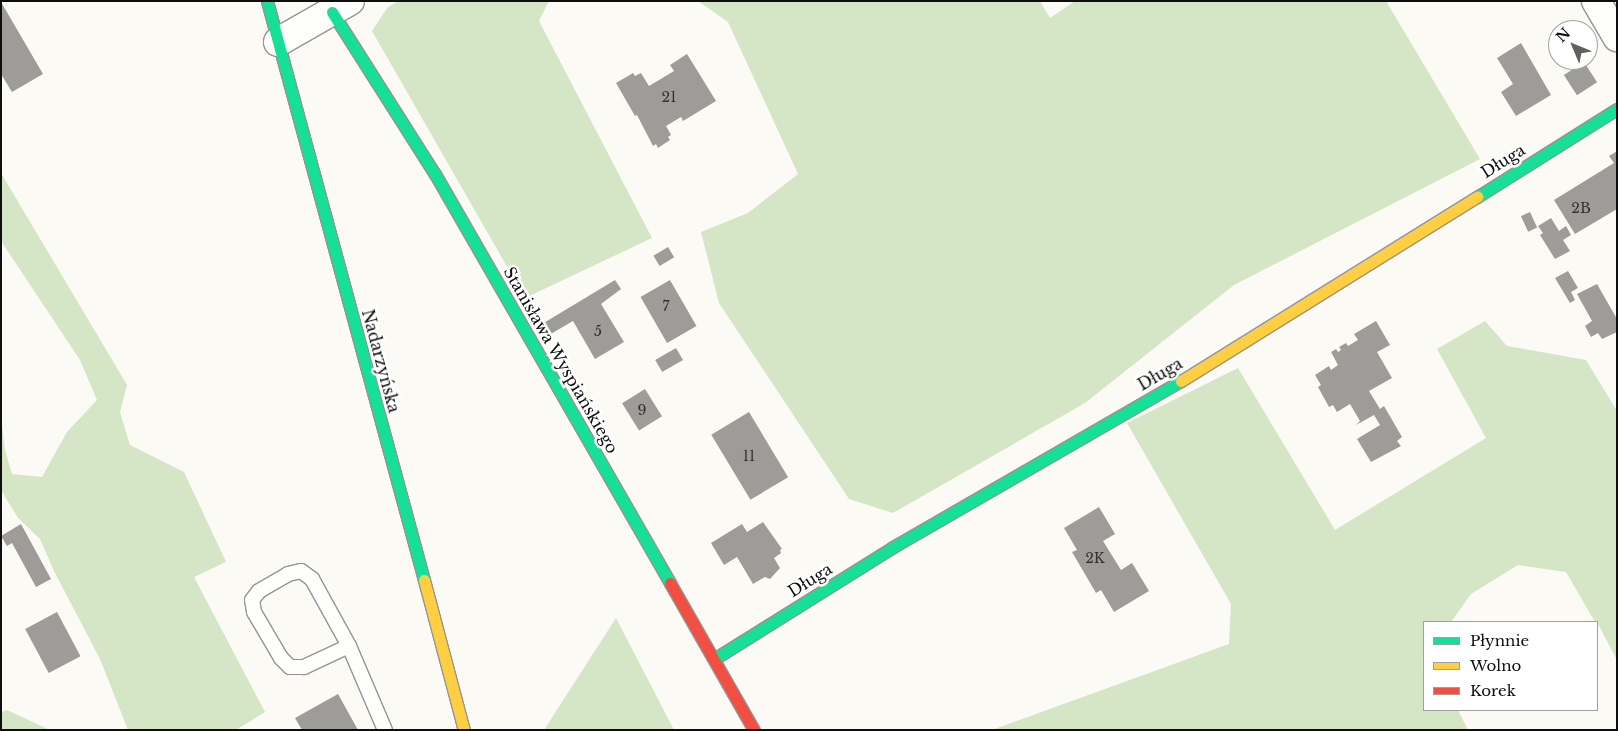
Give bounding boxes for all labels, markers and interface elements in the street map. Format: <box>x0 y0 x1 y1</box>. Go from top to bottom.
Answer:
north arrow <box>1548 20 1598 70</box>
text: N <box>1552 24 1574 46</box>
house number: 21 <box>662 89 676 105</box>
street label: Długa <box>1477 140 1529 182</box>
house number: 2B <box>1571 200 1591 216</box>
street label: Stanisława Wyspiańskiego <box>499 263 623 457</box>
house number: 7 <box>662 298 670 314</box>
street label: Nadarzyńska <box>358 307 404 415</box>
house number: 5 <box>594 323 602 339</box>
street label: Długa <box>1134 354 1186 394</box>
house number: 9 <box>637 402 647 418</box>
house number: 11 <box>743 448 755 464</box>
house number: 2K <box>1085 550 1105 566</box>
street label: Długa <box>784 559 836 601</box>
legend <box>1423 621 1598 711</box>
text: Płynnie <box>1470 631 1529 650</box>
text: Wolno <box>1470 656 1521 675</box>
text: Korek <box>1470 681 1516 700</box>

